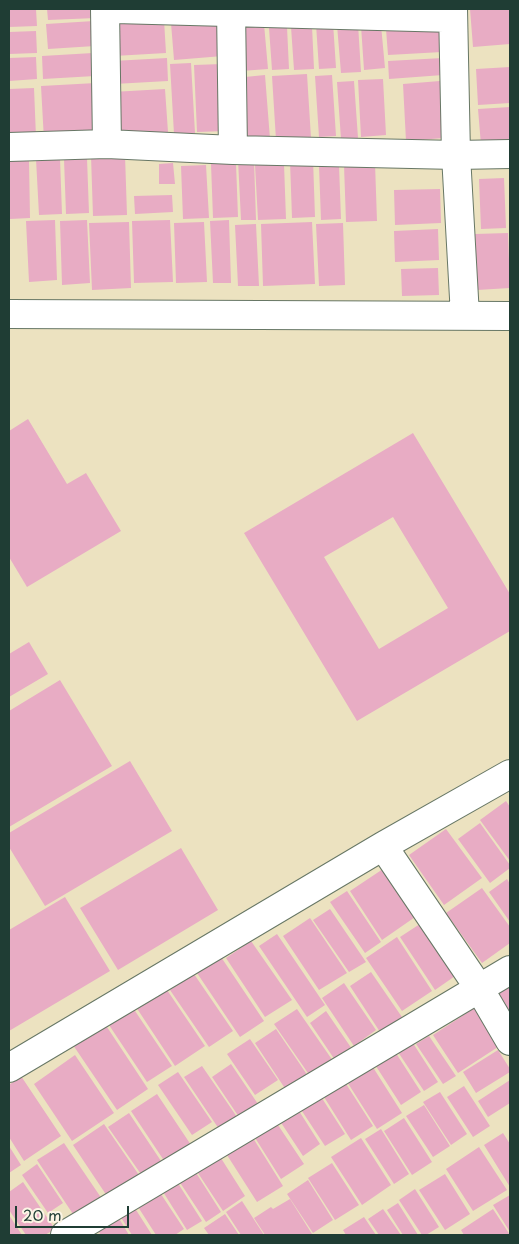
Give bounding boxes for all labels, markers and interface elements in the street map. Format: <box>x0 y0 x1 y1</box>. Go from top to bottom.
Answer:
scale bar <box>18 1196 131 1228</box>
text: 20 m <box>23 1203 62 1226</box>

